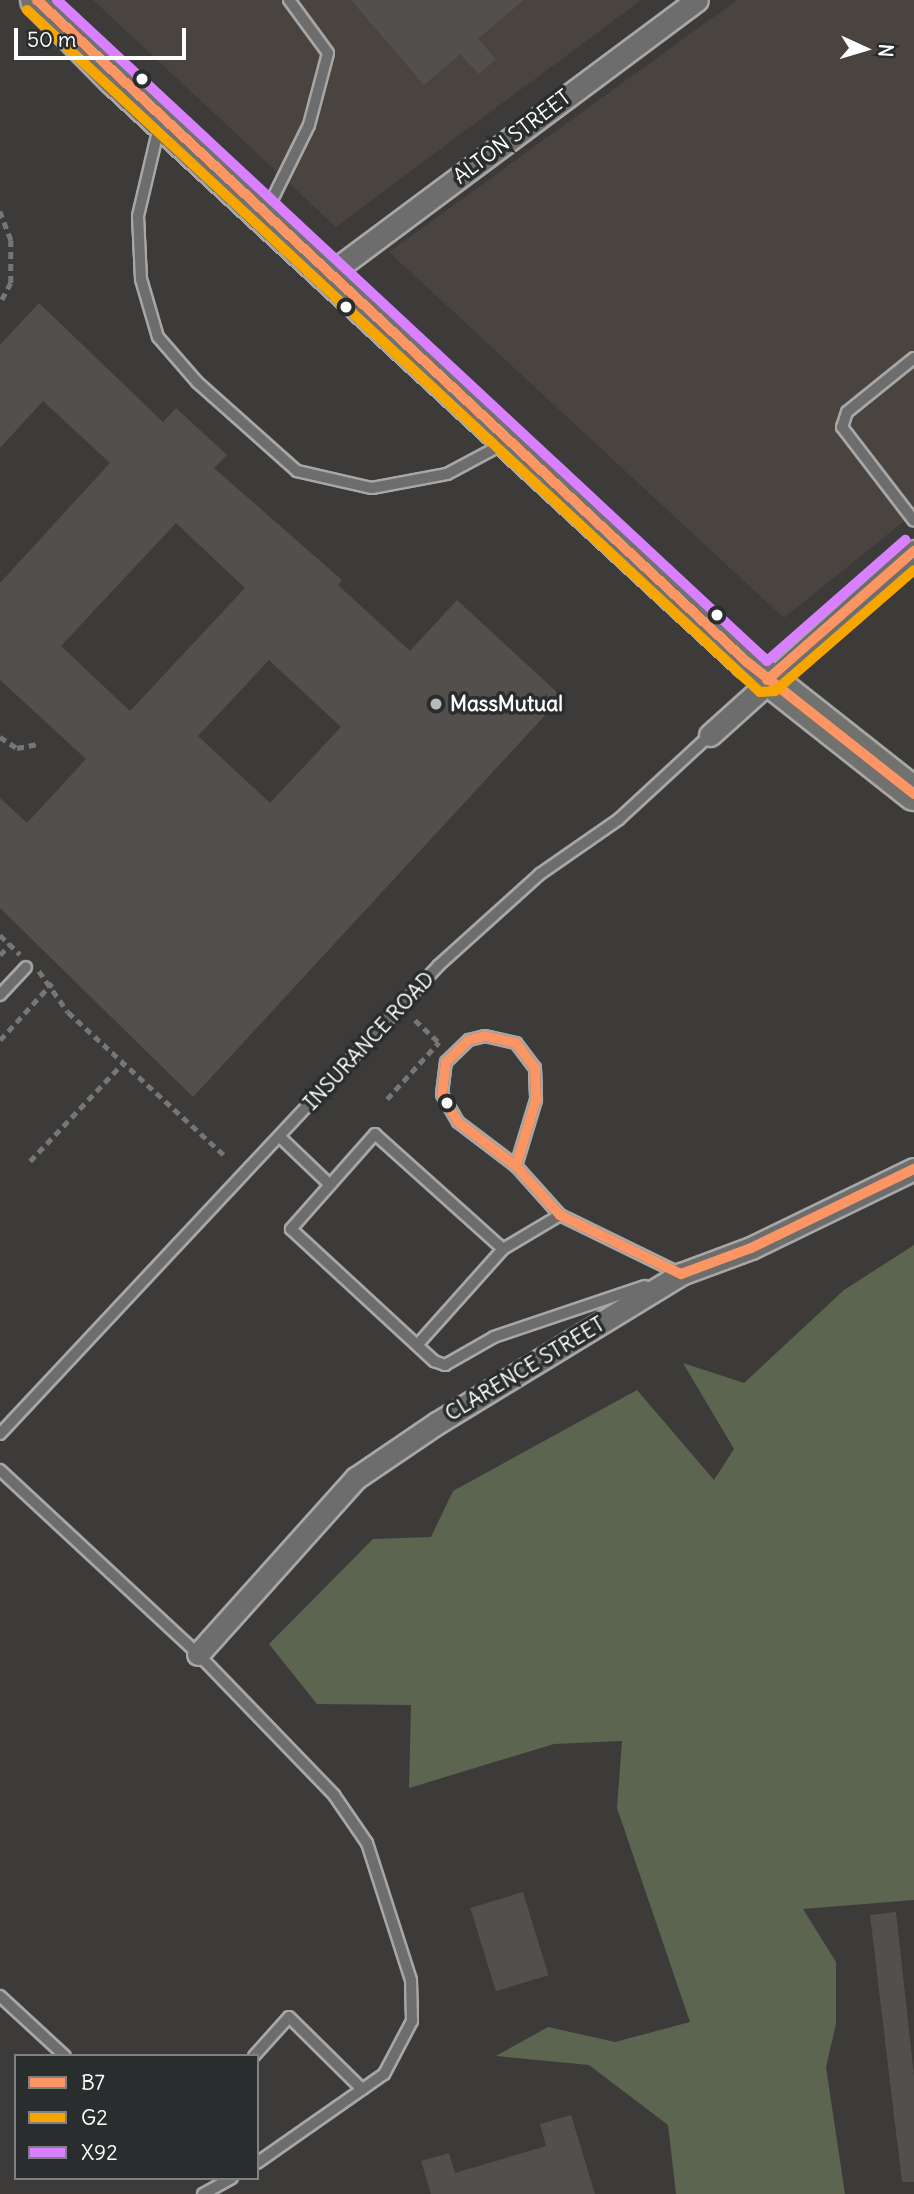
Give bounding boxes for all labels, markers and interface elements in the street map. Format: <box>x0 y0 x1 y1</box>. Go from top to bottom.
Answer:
scale bar <box>18 14 189 58</box>
north arrow <box>830 14 900 84</box>
text: 50 m <box>27 26 76 53</box>
text: N <box>874 43 898 58</box>
unlabelled marker <box>135 72 149 86</box>
street label: ALTON STREET <box>448 85 576 189</box>
unlabelled marker <box>339 300 353 314</box>
unlabelled marker <box>710 608 724 622</box>
place label: MassMutual <box>450 691 563 717</box>
marker: MassMutual <box>428 696 444 712</box>
street label: INSURANCE ROAD <box>298 967 440 1115</box>
unlabelled marker <box>440 1096 454 1110</box>
street label: CLARENCE STREET <box>441 1311 609 1427</box>
legend <box>14 2054 259 2180</box>
text: B7 <box>81 2069 105 2096</box>
text: G2 <box>81 2104 108 2131</box>
text: X92 <box>81 2139 118 2166</box>

